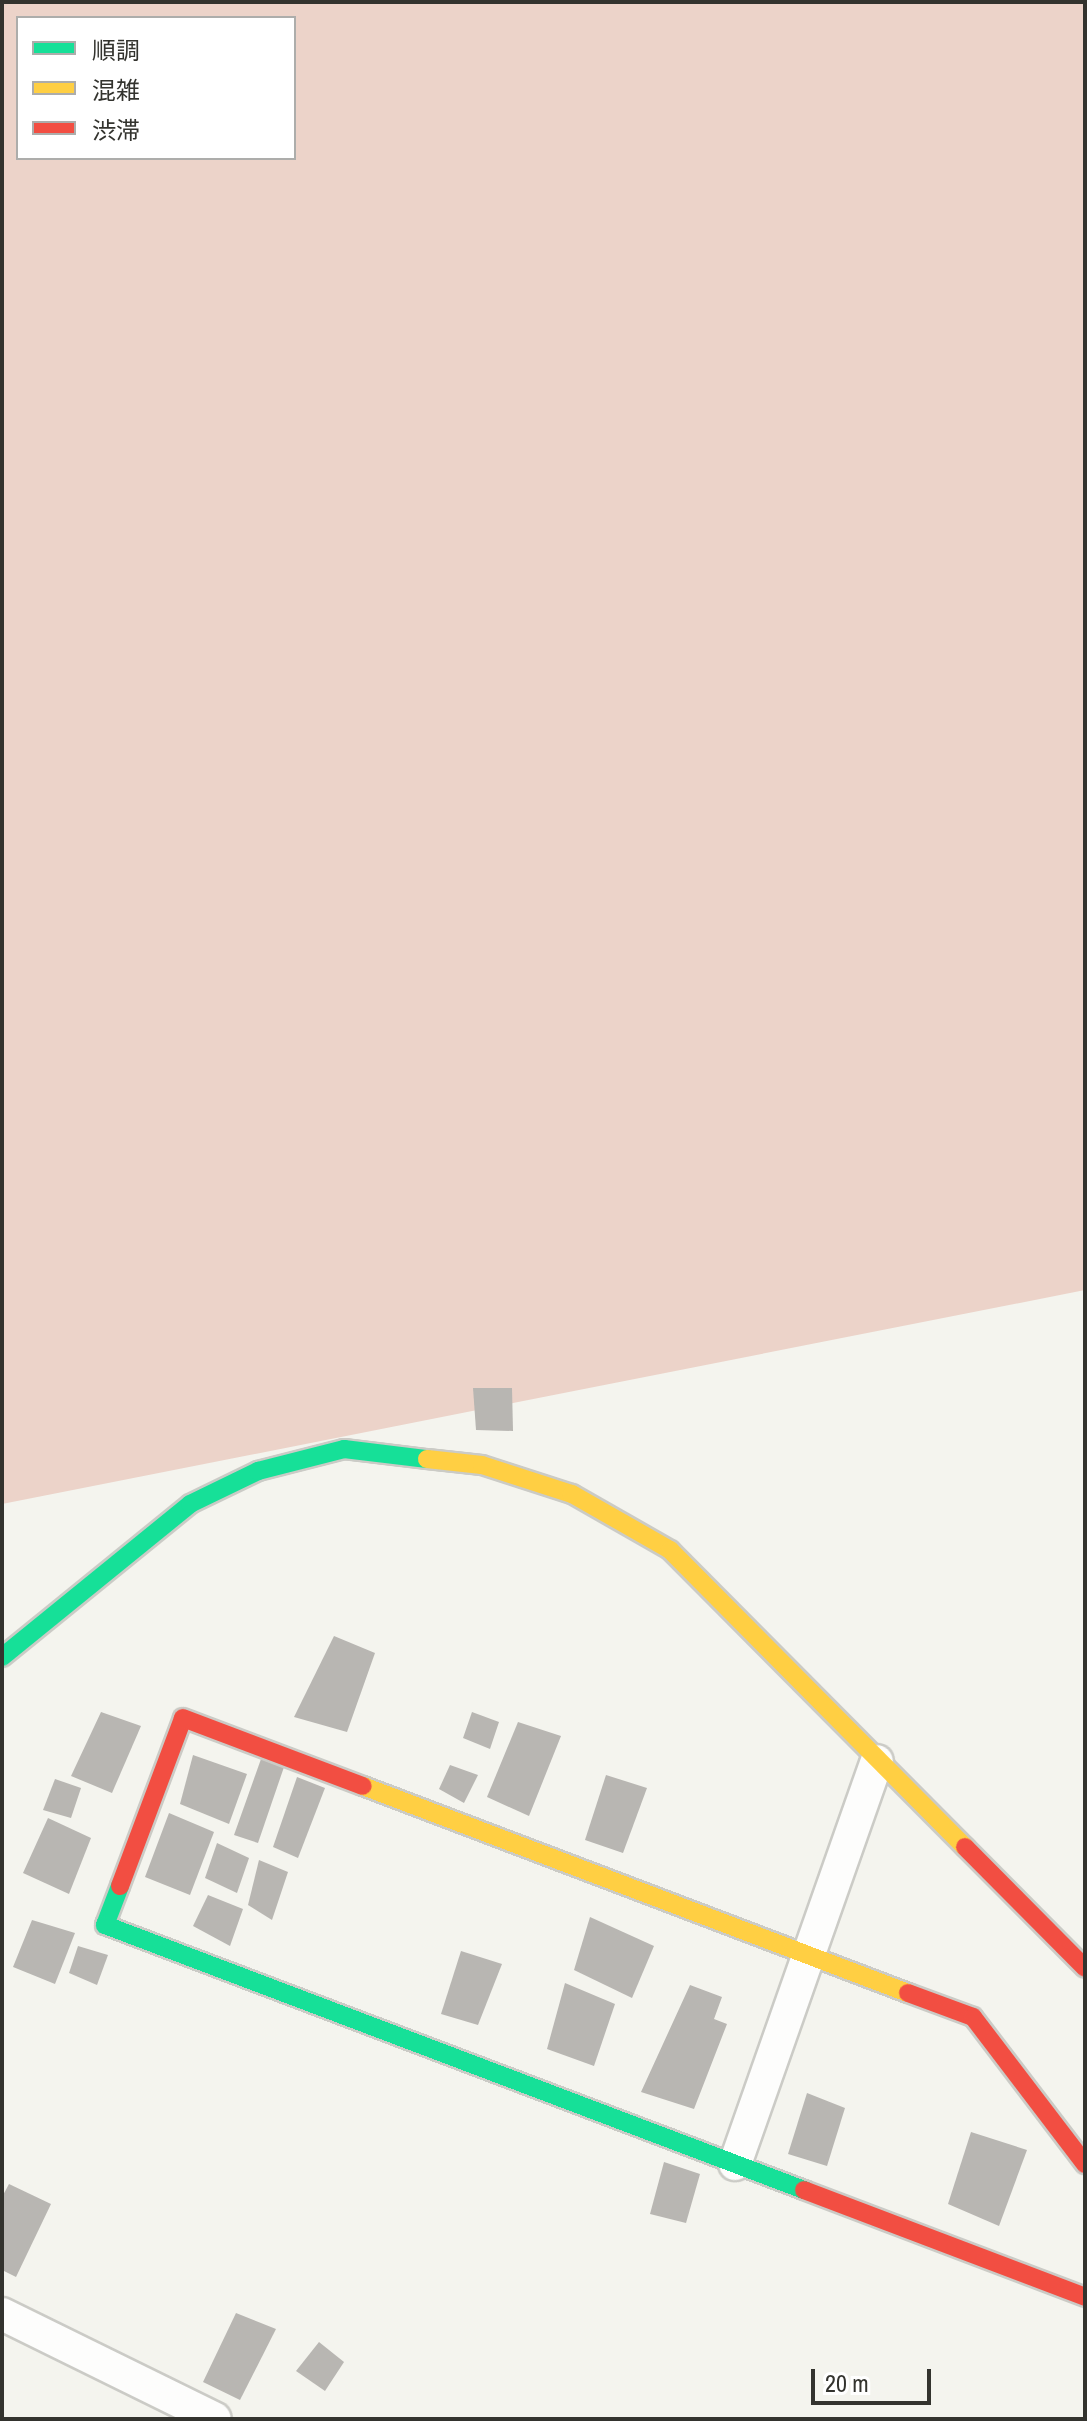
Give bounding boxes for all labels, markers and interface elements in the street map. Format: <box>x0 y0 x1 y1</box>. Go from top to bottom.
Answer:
legend <box>16 16 296 160</box>
text: 順調 <box>92 34 140 66</box>
text: 混雑 <box>92 74 140 106</box>
text: 渋滞 <box>92 114 140 146</box>
scale bar <box>815 2353 935 2403</box>
text: 20 m <box>825 2367 869 2399</box>

